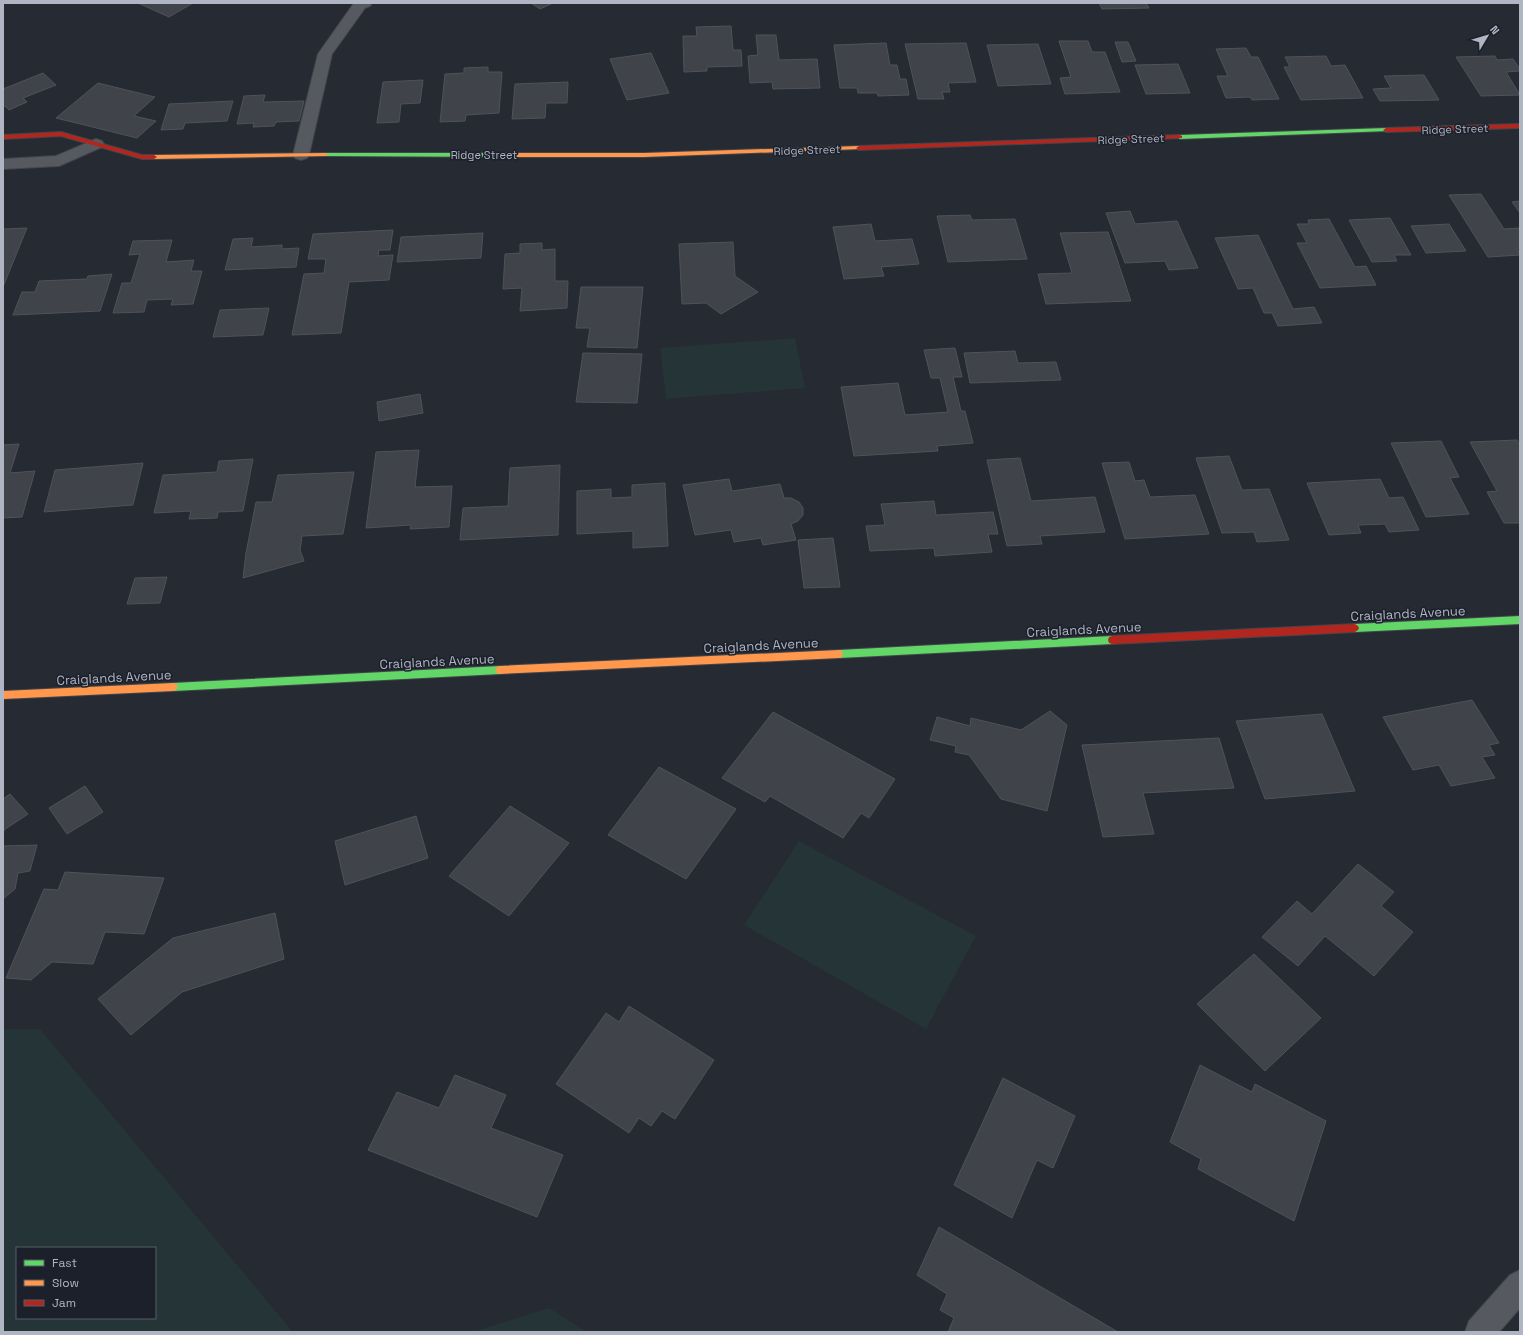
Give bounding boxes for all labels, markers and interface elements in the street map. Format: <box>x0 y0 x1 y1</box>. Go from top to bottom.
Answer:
north arrow <box>1467 16 1507 56</box>
text: N <box>1487 23 1503 37</box>
street label: Ridge Street <box>1421 121 1489 137</box>
street label: Ridge Street <box>1097 131 1165 147</box>
street label: Ridge Street <box>773 142 841 158</box>
street label: Ridge Street <box>451 148 517 162</box>
street label: Craiglands Avenue <box>1350 602 1466 625</box>
street label: Craiglands Avenue <box>1026 618 1142 641</box>
street label: Craiglands Avenue <box>703 634 819 657</box>
street label: Craiglands Avenue <box>379 650 495 673</box>
street label: Craiglands Avenue <box>56 666 172 689</box>
legend <box>16 1247 156 1319</box>
text: Fast <box>52 1255 77 1271</box>
text: Slow <box>52 1275 79 1291</box>
text: Jam <box>52 1295 76 1311</box>

